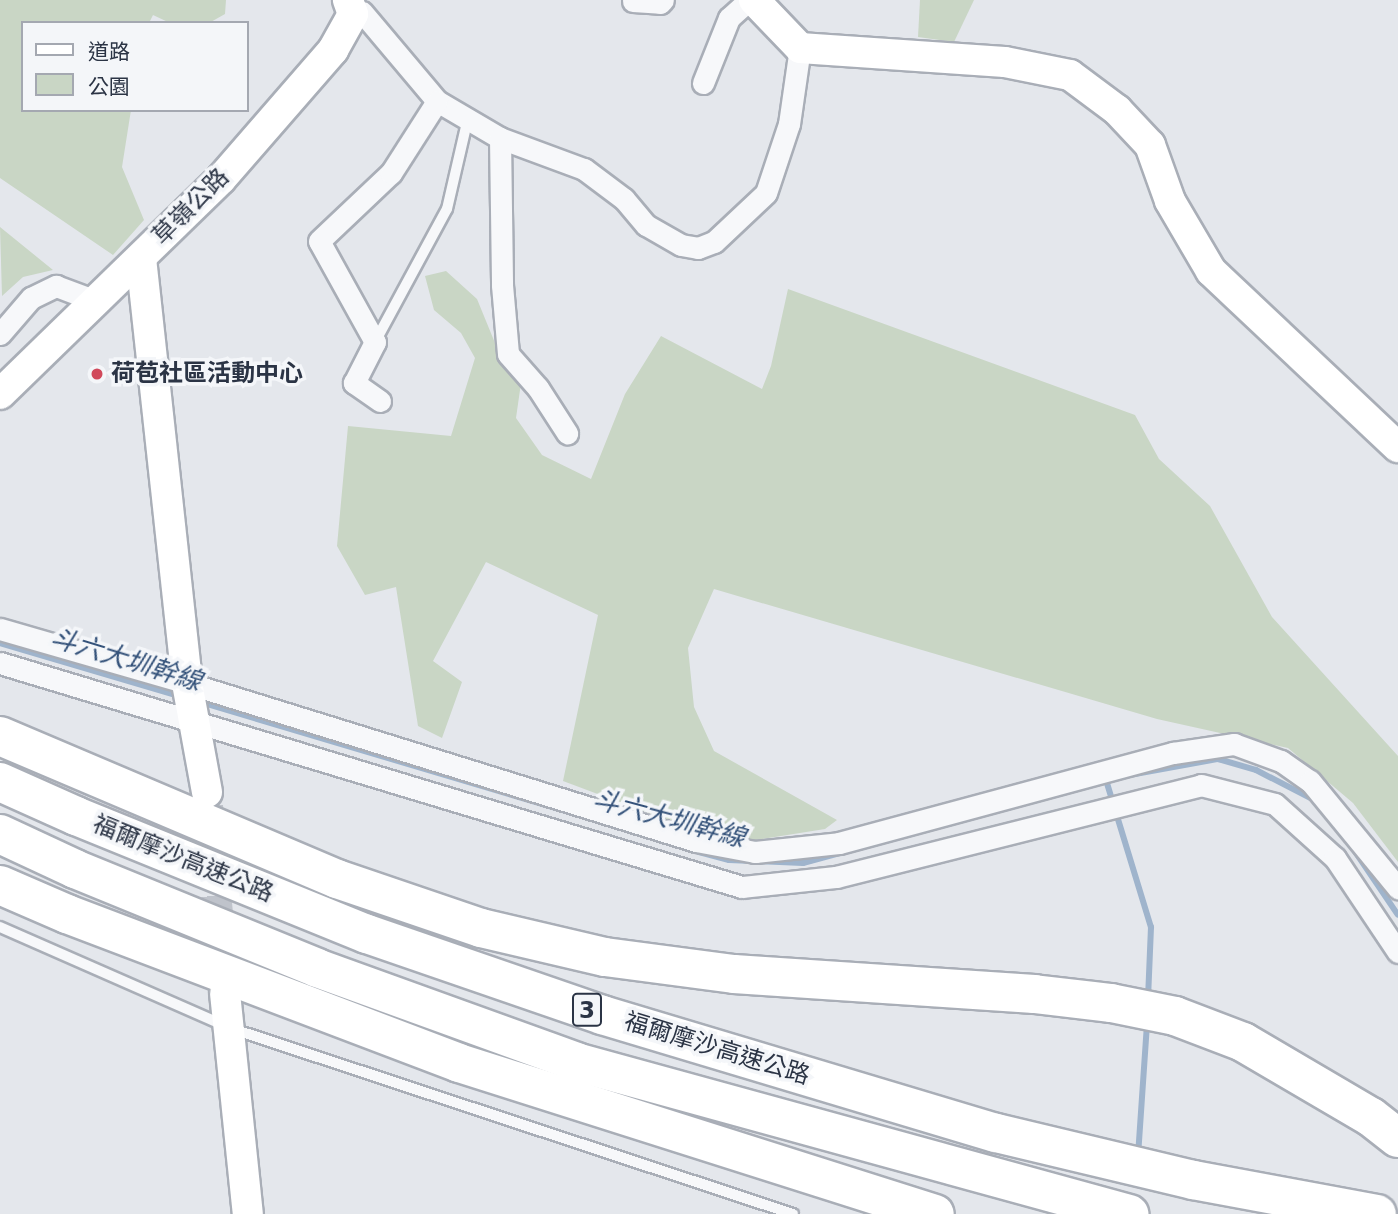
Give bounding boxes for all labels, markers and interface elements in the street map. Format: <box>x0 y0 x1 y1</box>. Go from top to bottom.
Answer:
legend <box>21 21 248 112</box>
text: 道路 <box>88 40 130 64</box>
text: 公園 <box>88 75 130 99</box>
street label: 草嶺公路 <box>147 163 235 251</box>
place label: 荷苞社區活動中心 <box>111 360 303 388</box>
marker: 荷苞社區活動中心 <box>89 366 105 382</box>
water label: 斗六大圳幹線 <box>47 622 205 698</box>
water label: 斗六大圳幹線 <box>590 784 748 854</box>
street label: 福爾摩沙高速公路 <box>89 810 277 908</box>
road number: 3 <box>571 990 603 1030</box>
street label: 福爾摩沙高速公路 <box>621 1007 813 1091</box>

